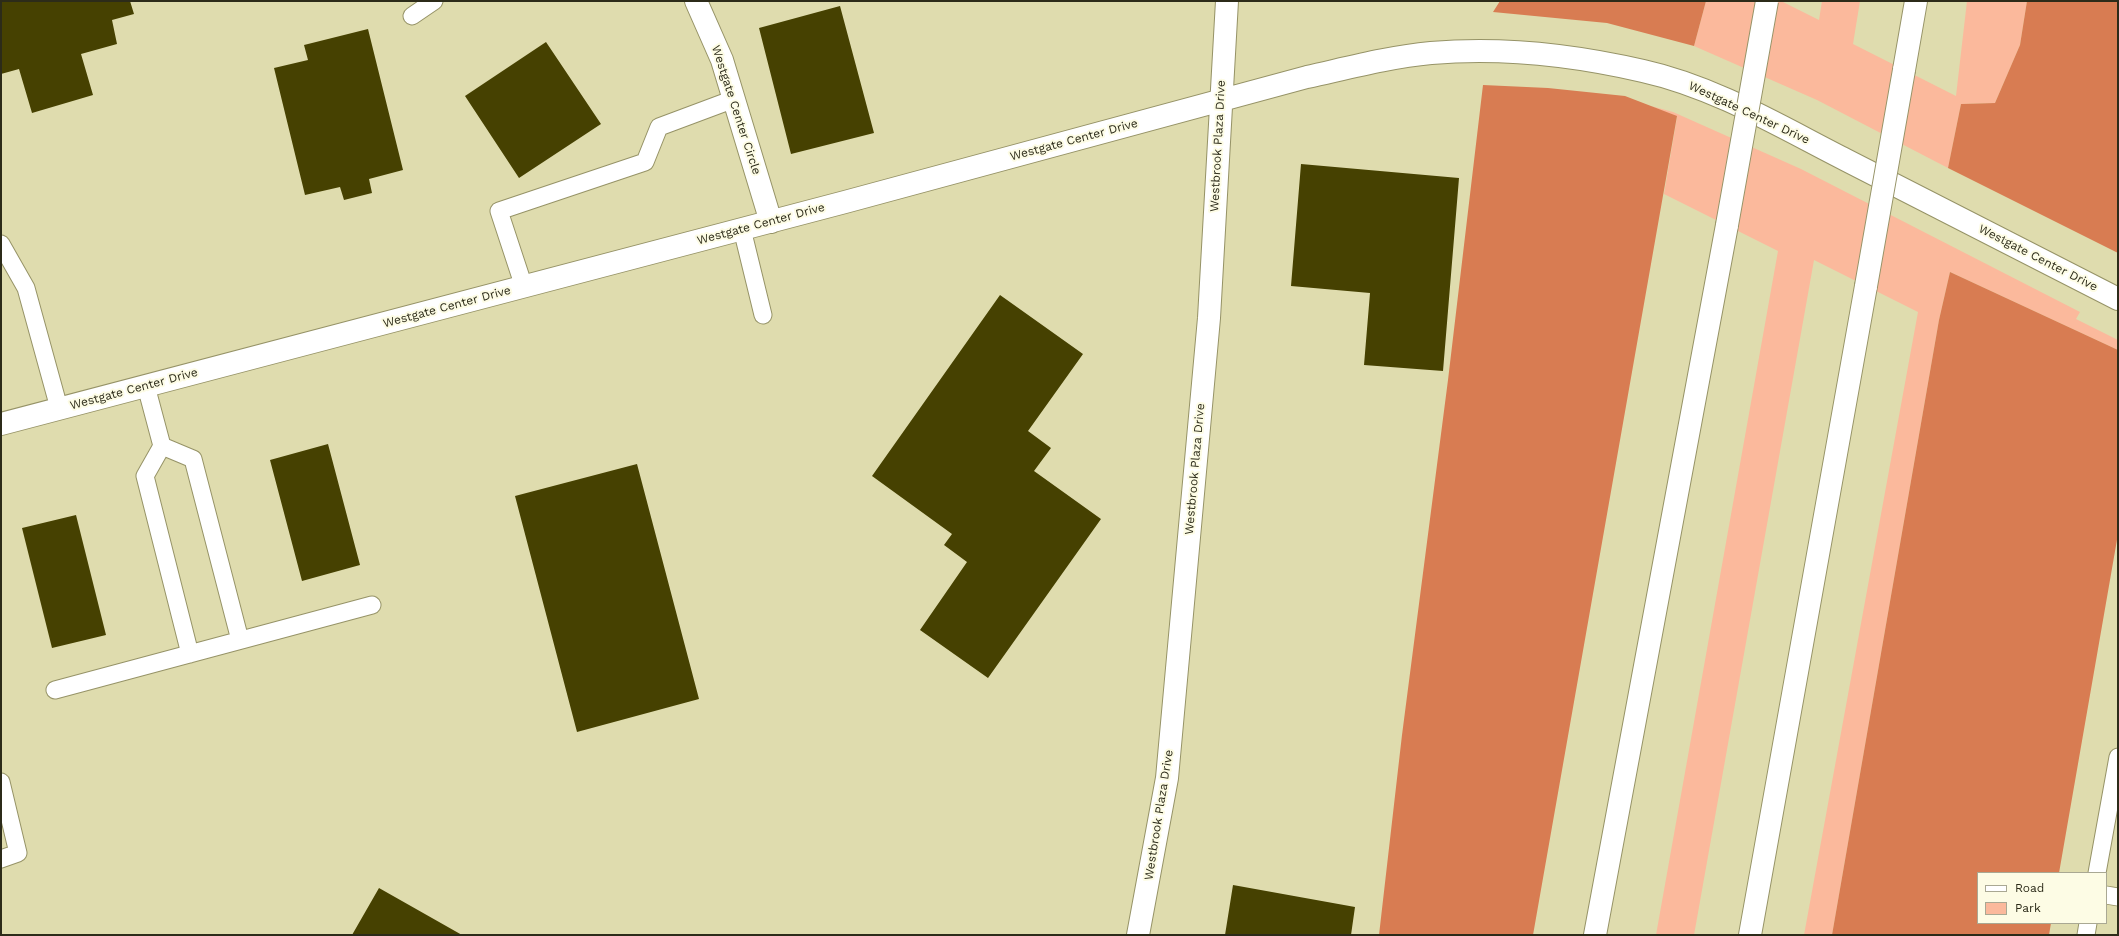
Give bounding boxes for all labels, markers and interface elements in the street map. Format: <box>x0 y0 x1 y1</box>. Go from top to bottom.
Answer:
street label: Westgate Center Circle <box>708 43 764 177</box>
street label: Westgate Center Drive <box>1686 79 1812 147</box>
street label: Westbrook Plaza Drive <box>1207 80 1229 212</box>
street label: Westgate Center Drive <box>1009 116 1139 164</box>
street label: Westgate Center Drive <box>696 200 826 248</box>
street label: Westgate Center Drive <box>1976 222 2100 294</box>
street label: Westgate Center Drive <box>382 283 512 331</box>
street label: Westgate Center Drive <box>69 365 199 413</box>
street label: Westbrook Plaza Drive <box>1182 403 1208 535</box>
street label: Westbrook Plaza Drive <box>1142 749 1176 881</box>
legend <box>1977 872 2107 924</box>
text: Road <box>2015 881 2044 895</box>
text: Park <box>2015 901 2041 915</box>

